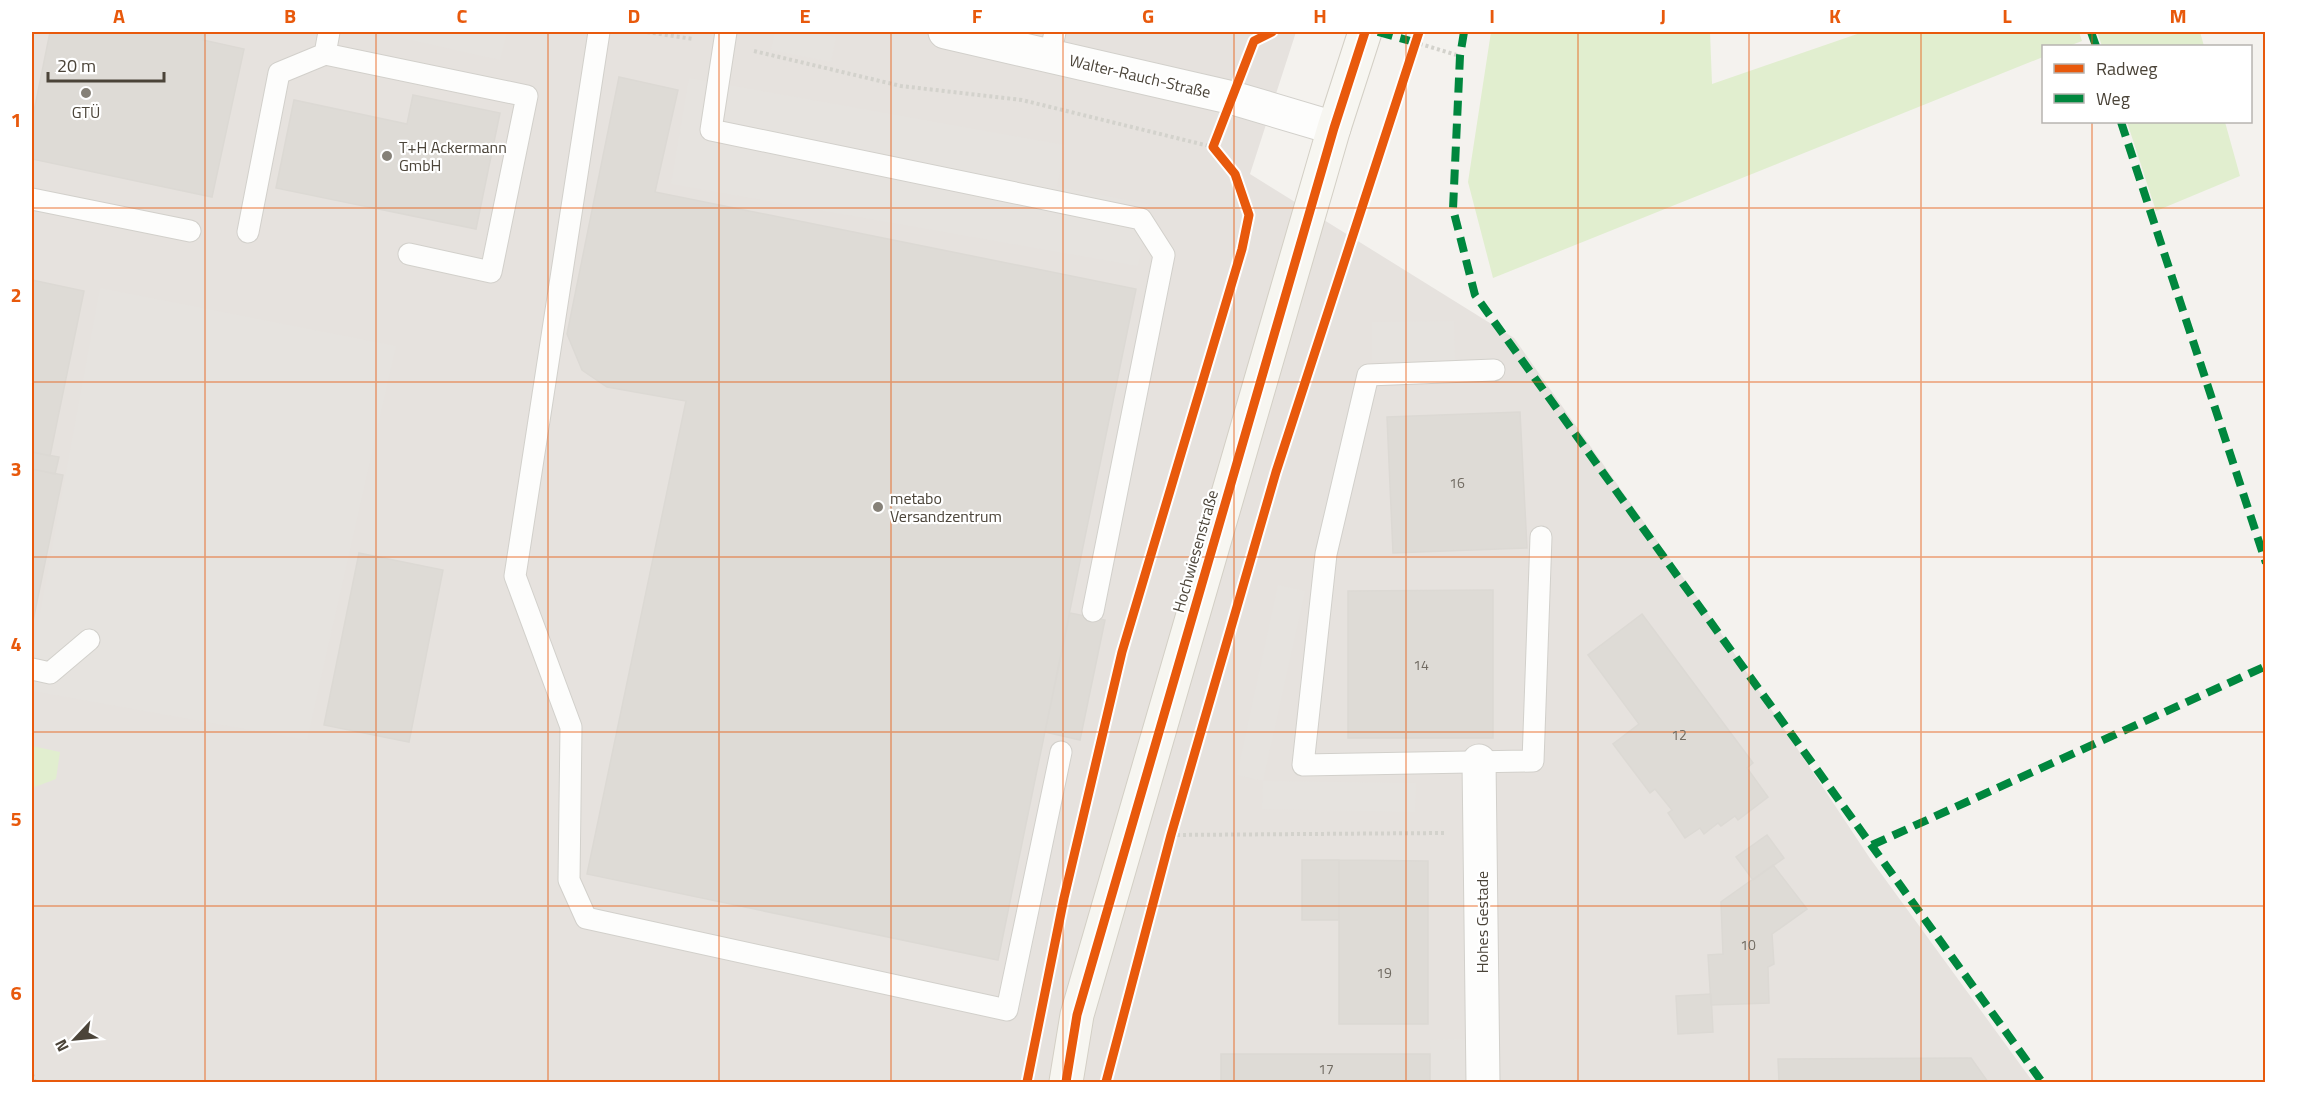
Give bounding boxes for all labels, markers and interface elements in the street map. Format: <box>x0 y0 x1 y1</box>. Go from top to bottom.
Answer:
text: A <box>113 0 125 31</box>
text: B <box>284 0 296 31</box>
text: C <box>457 0 468 31</box>
text: D <box>628 0 640 31</box>
text: E <box>799 0 811 31</box>
text: F <box>972 0 983 31</box>
text: G <box>1142 0 1154 31</box>
text: H <box>1313 0 1327 31</box>
text: I <box>1489 0 1495 31</box>
text: J <box>1660 0 1666 31</box>
text: K <box>1829 0 1841 31</box>
text: L <box>2002 0 2012 31</box>
text: M <box>2169 0 2187 31</box>
scale bar <box>48 45 164 83</box>
legend <box>2042 45 2252 123</box>
street label: Walter-Rauch-Straße <box>1067 48 1213 104</box>
text: 20 m <box>57 52 96 79</box>
text: Radweg <box>2096 55 2158 82</box>
text: Weg <box>2096 85 2130 112</box>
marker: GTÜ <box>79 86 93 100</box>
place label: GTÜ <box>72 100 100 124</box>
text: 1 <box>10 104 22 135</box>
place label: T+H Ackermann GmbH <box>399 135 507 177</box>
marker: T+H Ackermann GmbH <box>380 149 394 163</box>
text: 2 <box>10 279 22 310</box>
text: 3 <box>10 453 22 484</box>
house number: 16 <box>1449 472 1465 493</box>
place label: metabo Versandzentrum <box>890 486 1002 528</box>
street label: Hochwiesenstraße <box>1166 487 1224 615</box>
marker: metabo Versandzentrum <box>871 500 885 514</box>
text: 4 <box>10 628 22 659</box>
house number: 14 <box>1413 654 1429 675</box>
house number: 12 <box>1671 724 1687 745</box>
text: 5 <box>10 803 22 834</box>
street label: Hohes Gestade <box>1470 871 1494 973</box>
house number: 10 <box>1740 934 1756 955</box>
house number: 19 <box>1376 962 1392 983</box>
text: 6 <box>10 977 22 1008</box>
north arrow <box>45 1009 105 1069</box>
text: N <box>48 1035 75 1056</box>
house number: 17 <box>1318 1058 1334 1079</box>

